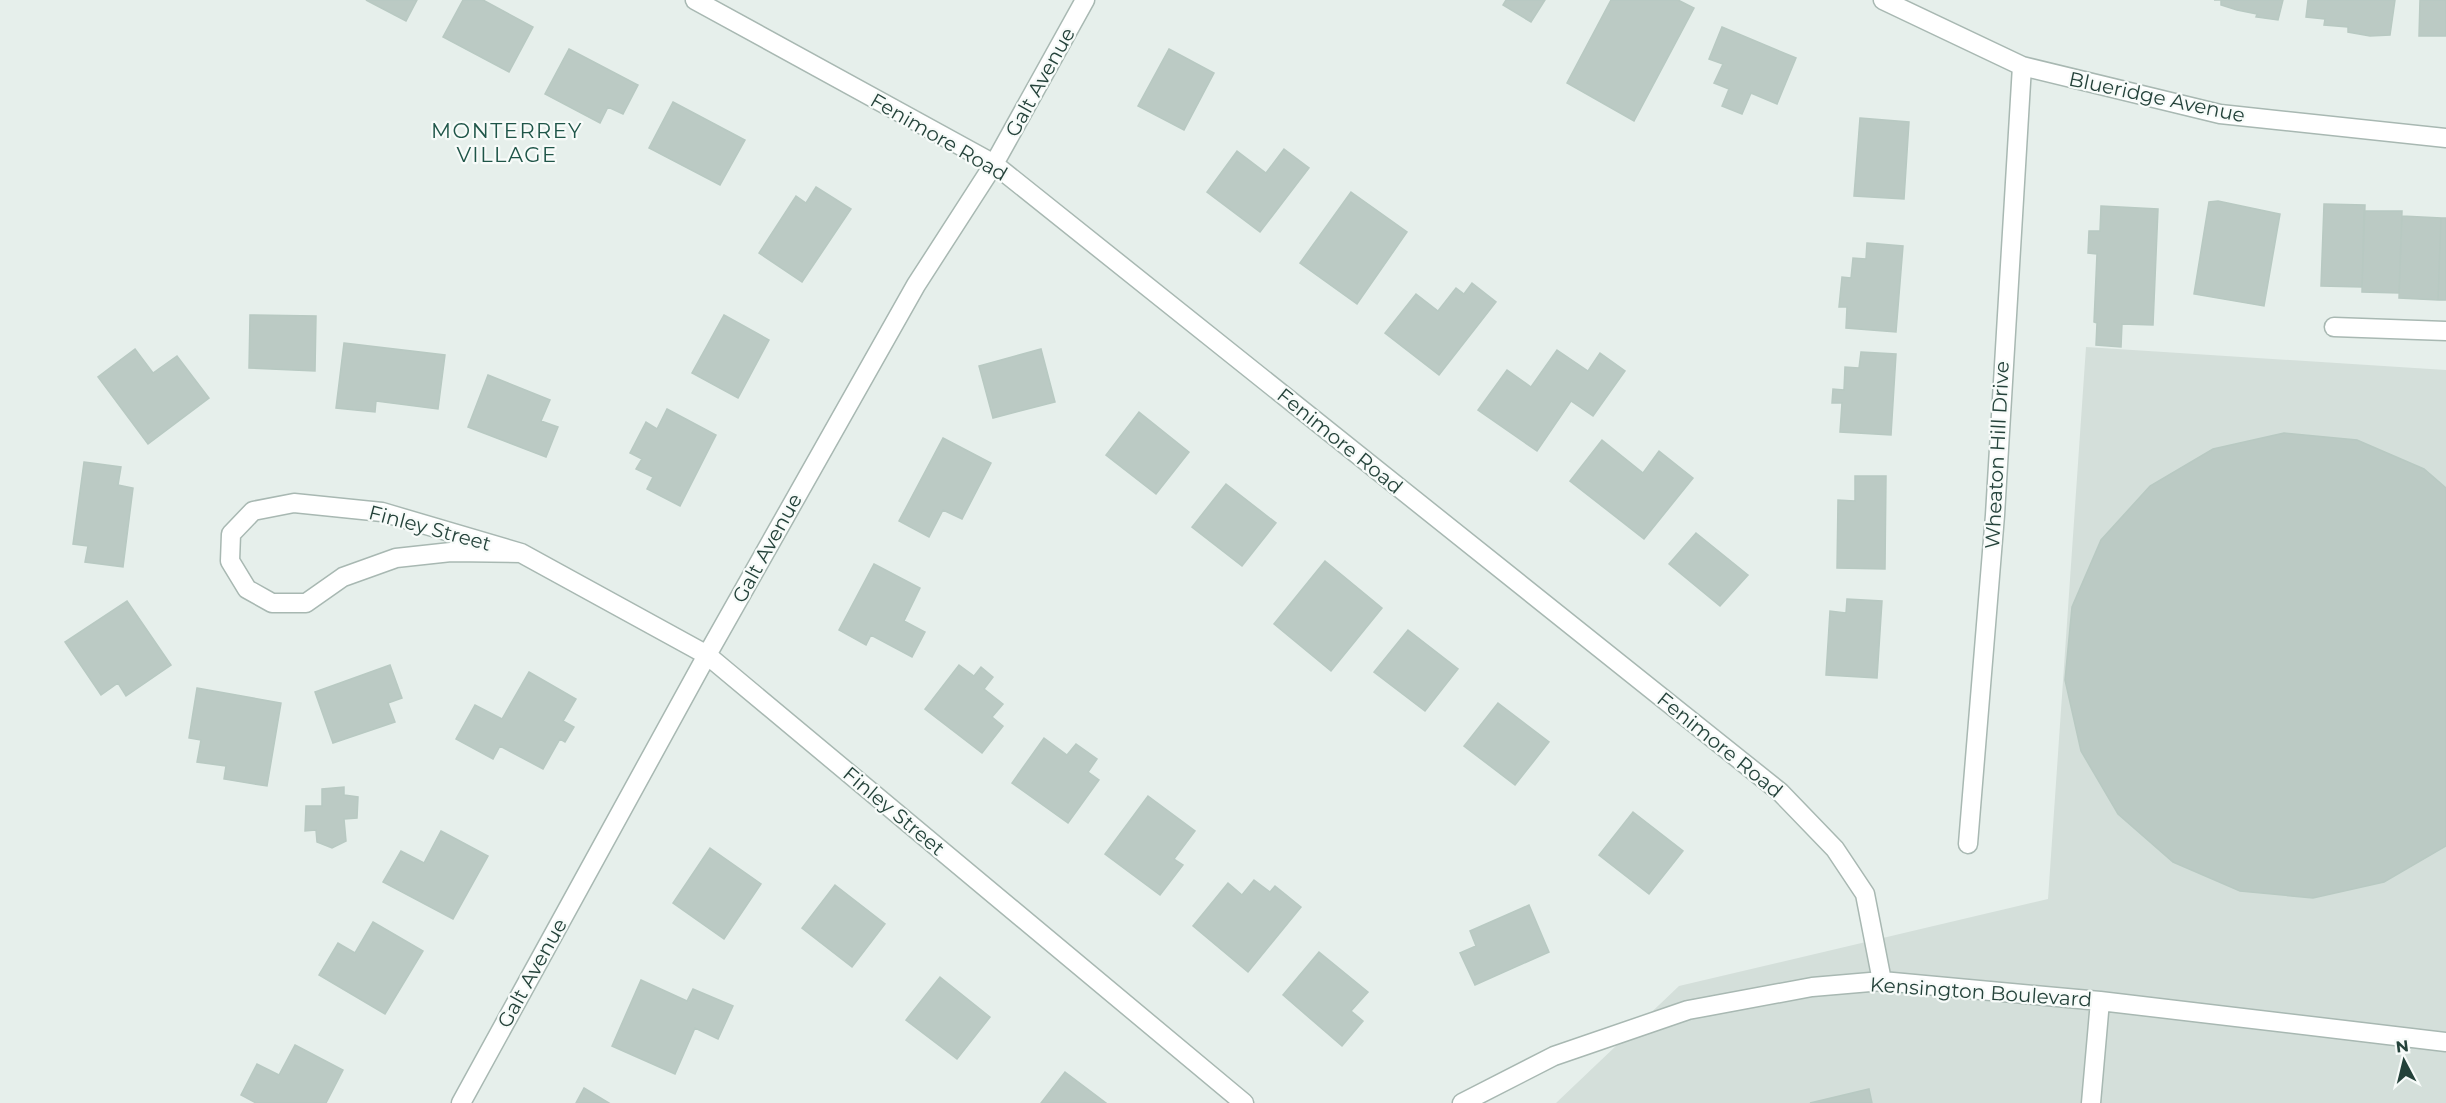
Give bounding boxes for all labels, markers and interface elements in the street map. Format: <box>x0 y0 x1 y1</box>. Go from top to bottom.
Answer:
street label: Galt Avenue <box>1000 23 1080 141</box>
street label: Blueridge Avenue <box>2067 67 2247 127</box>
street label: Fenimore Road <box>866 88 1012 186</box>
district label: MONTERREY VILLAGE <box>431 118 583 167</box>
street label: Wheaton Hill Drive <box>1980 360 2014 550</box>
street label: Fenimore Road <box>1272 383 1408 499</box>
street label: Galt Avenue <box>727 489 807 607</box>
street label: Finley Street <box>366 500 494 556</box>
street label: Fenimore Road <box>1652 687 1788 803</box>
street label: Finley Street <box>838 761 950 861</box>
street label: Galt Avenue <box>492 914 572 1032</box>
street label: Kensington Boulevard <box>1869 972 2093 1012</box>
north arrow <box>2374 1031 2434 1091</box>
text: N <box>2395 1036 2410 1057</box>

